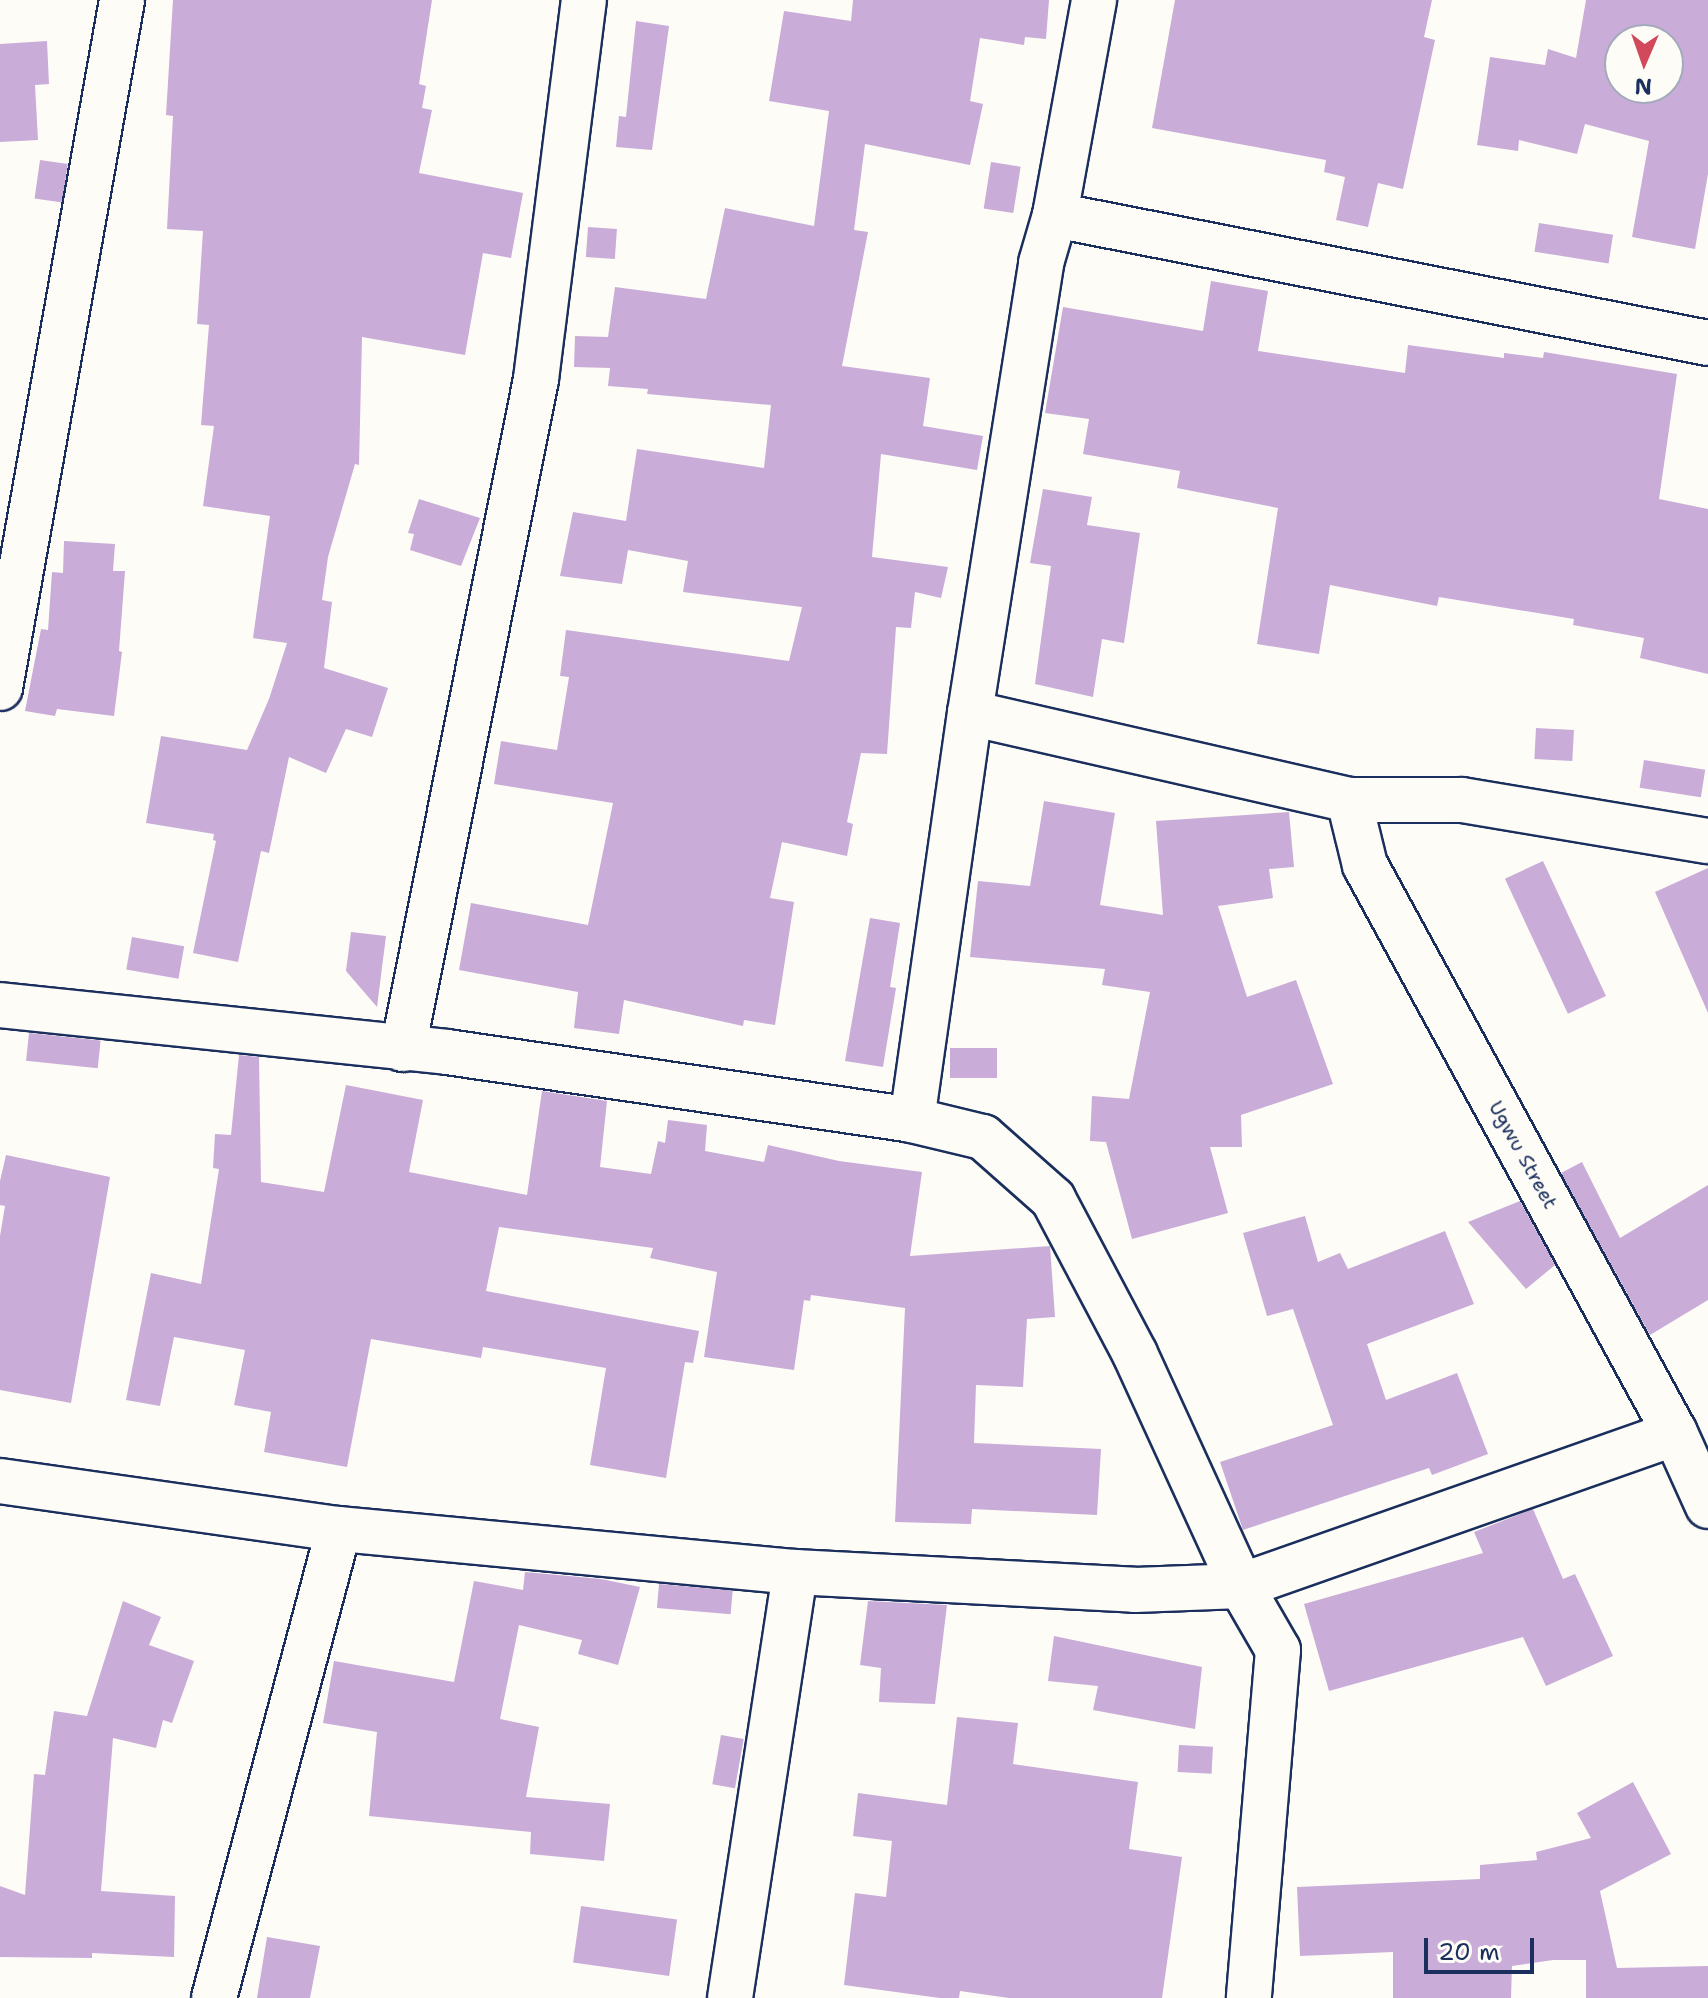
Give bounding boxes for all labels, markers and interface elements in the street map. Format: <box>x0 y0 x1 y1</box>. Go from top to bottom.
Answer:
north arrow <box>1604 24 1684 104</box>
text: N <box>1634 72 1652 101</box>
street label: Ugwu Street <box>1483 1097 1563 1213</box>
scale bar <box>1428 1922 1538 1972</box>
text: 20 m <box>1438 1936 1500 1968</box>

